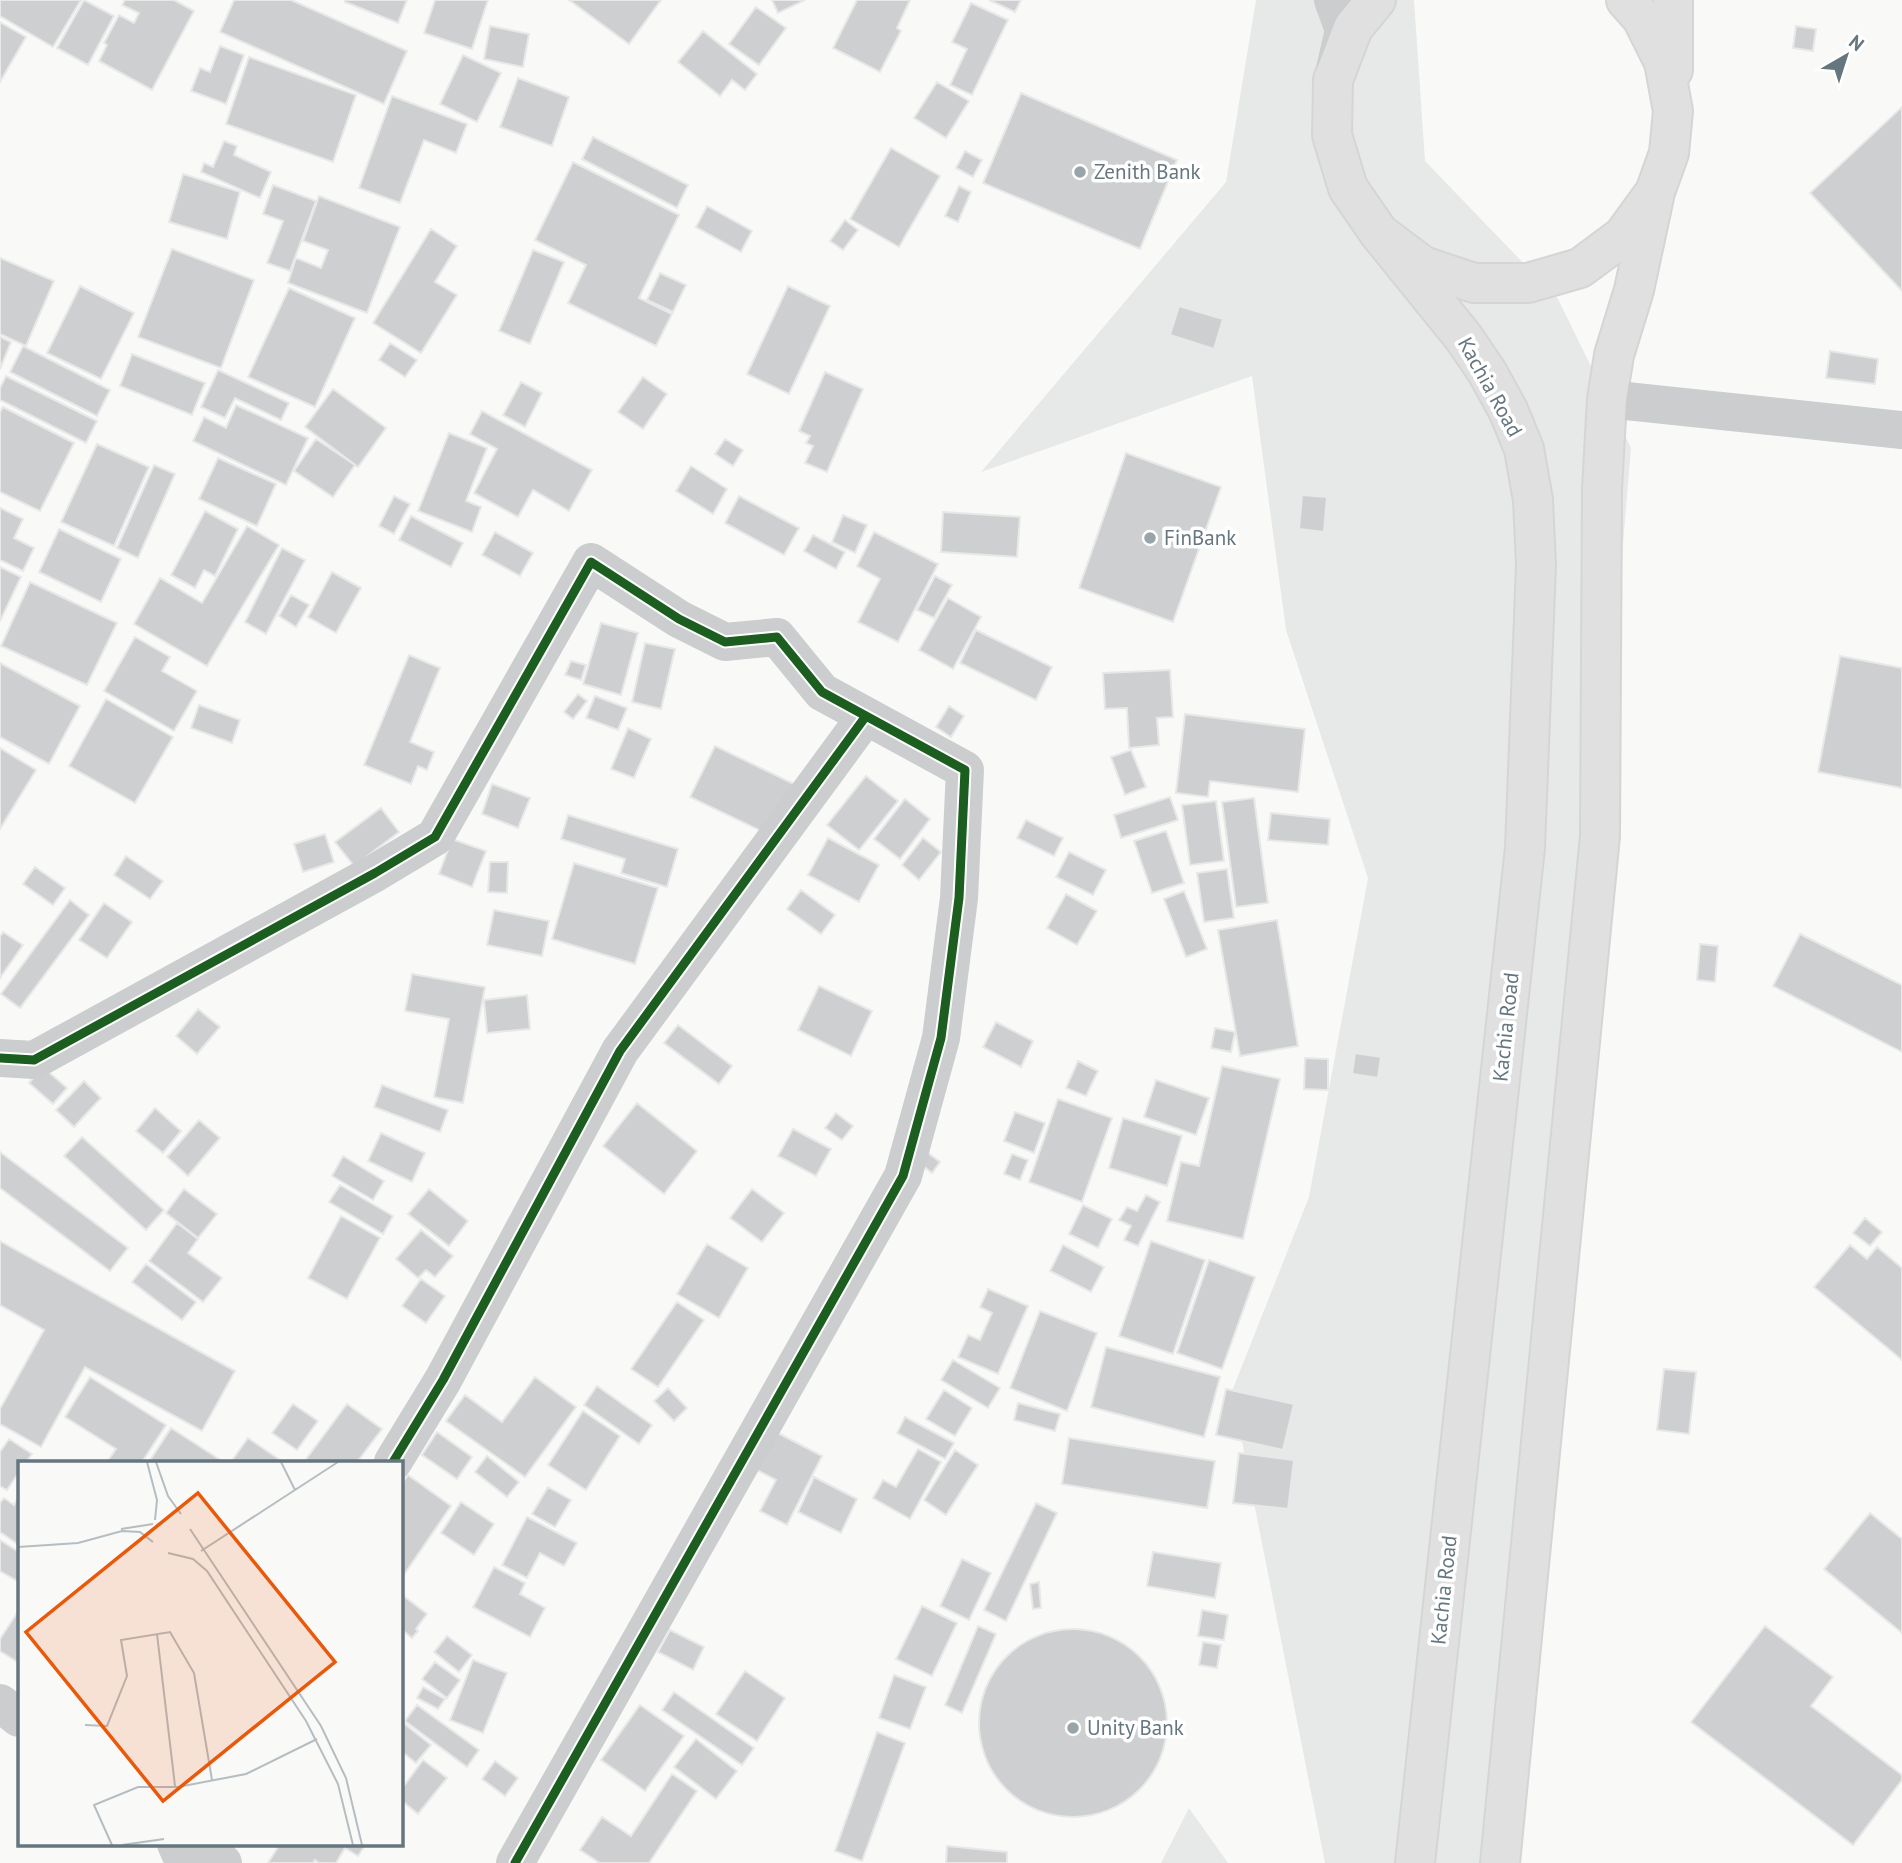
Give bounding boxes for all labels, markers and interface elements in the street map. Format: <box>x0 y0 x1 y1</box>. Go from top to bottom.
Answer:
north arrow <box>1811 21 1881 91</box>
text: N <box>1844 30 1869 56</box>
place label: Zenith Bank <box>1094 158 1201 185</box>
marker: Zenith Bank <box>1072 164 1088 180</box>
street label: Kachia Road <box>1452 332 1529 441</box>
place label: FinBank <box>1164 524 1236 551</box>
marker: FinBank <box>1142 530 1158 546</box>
street label: Kachia Road <box>1486 971 1525 1083</box>
inset map <box>18 1461 402 1846</box>
street label: Kachia Road <box>1424 1534 1463 1646</box>
place label: Unity Bank <box>1087 1714 1184 1741</box>
marker: Unity Bank <box>1065 1720 1081 1736</box>

